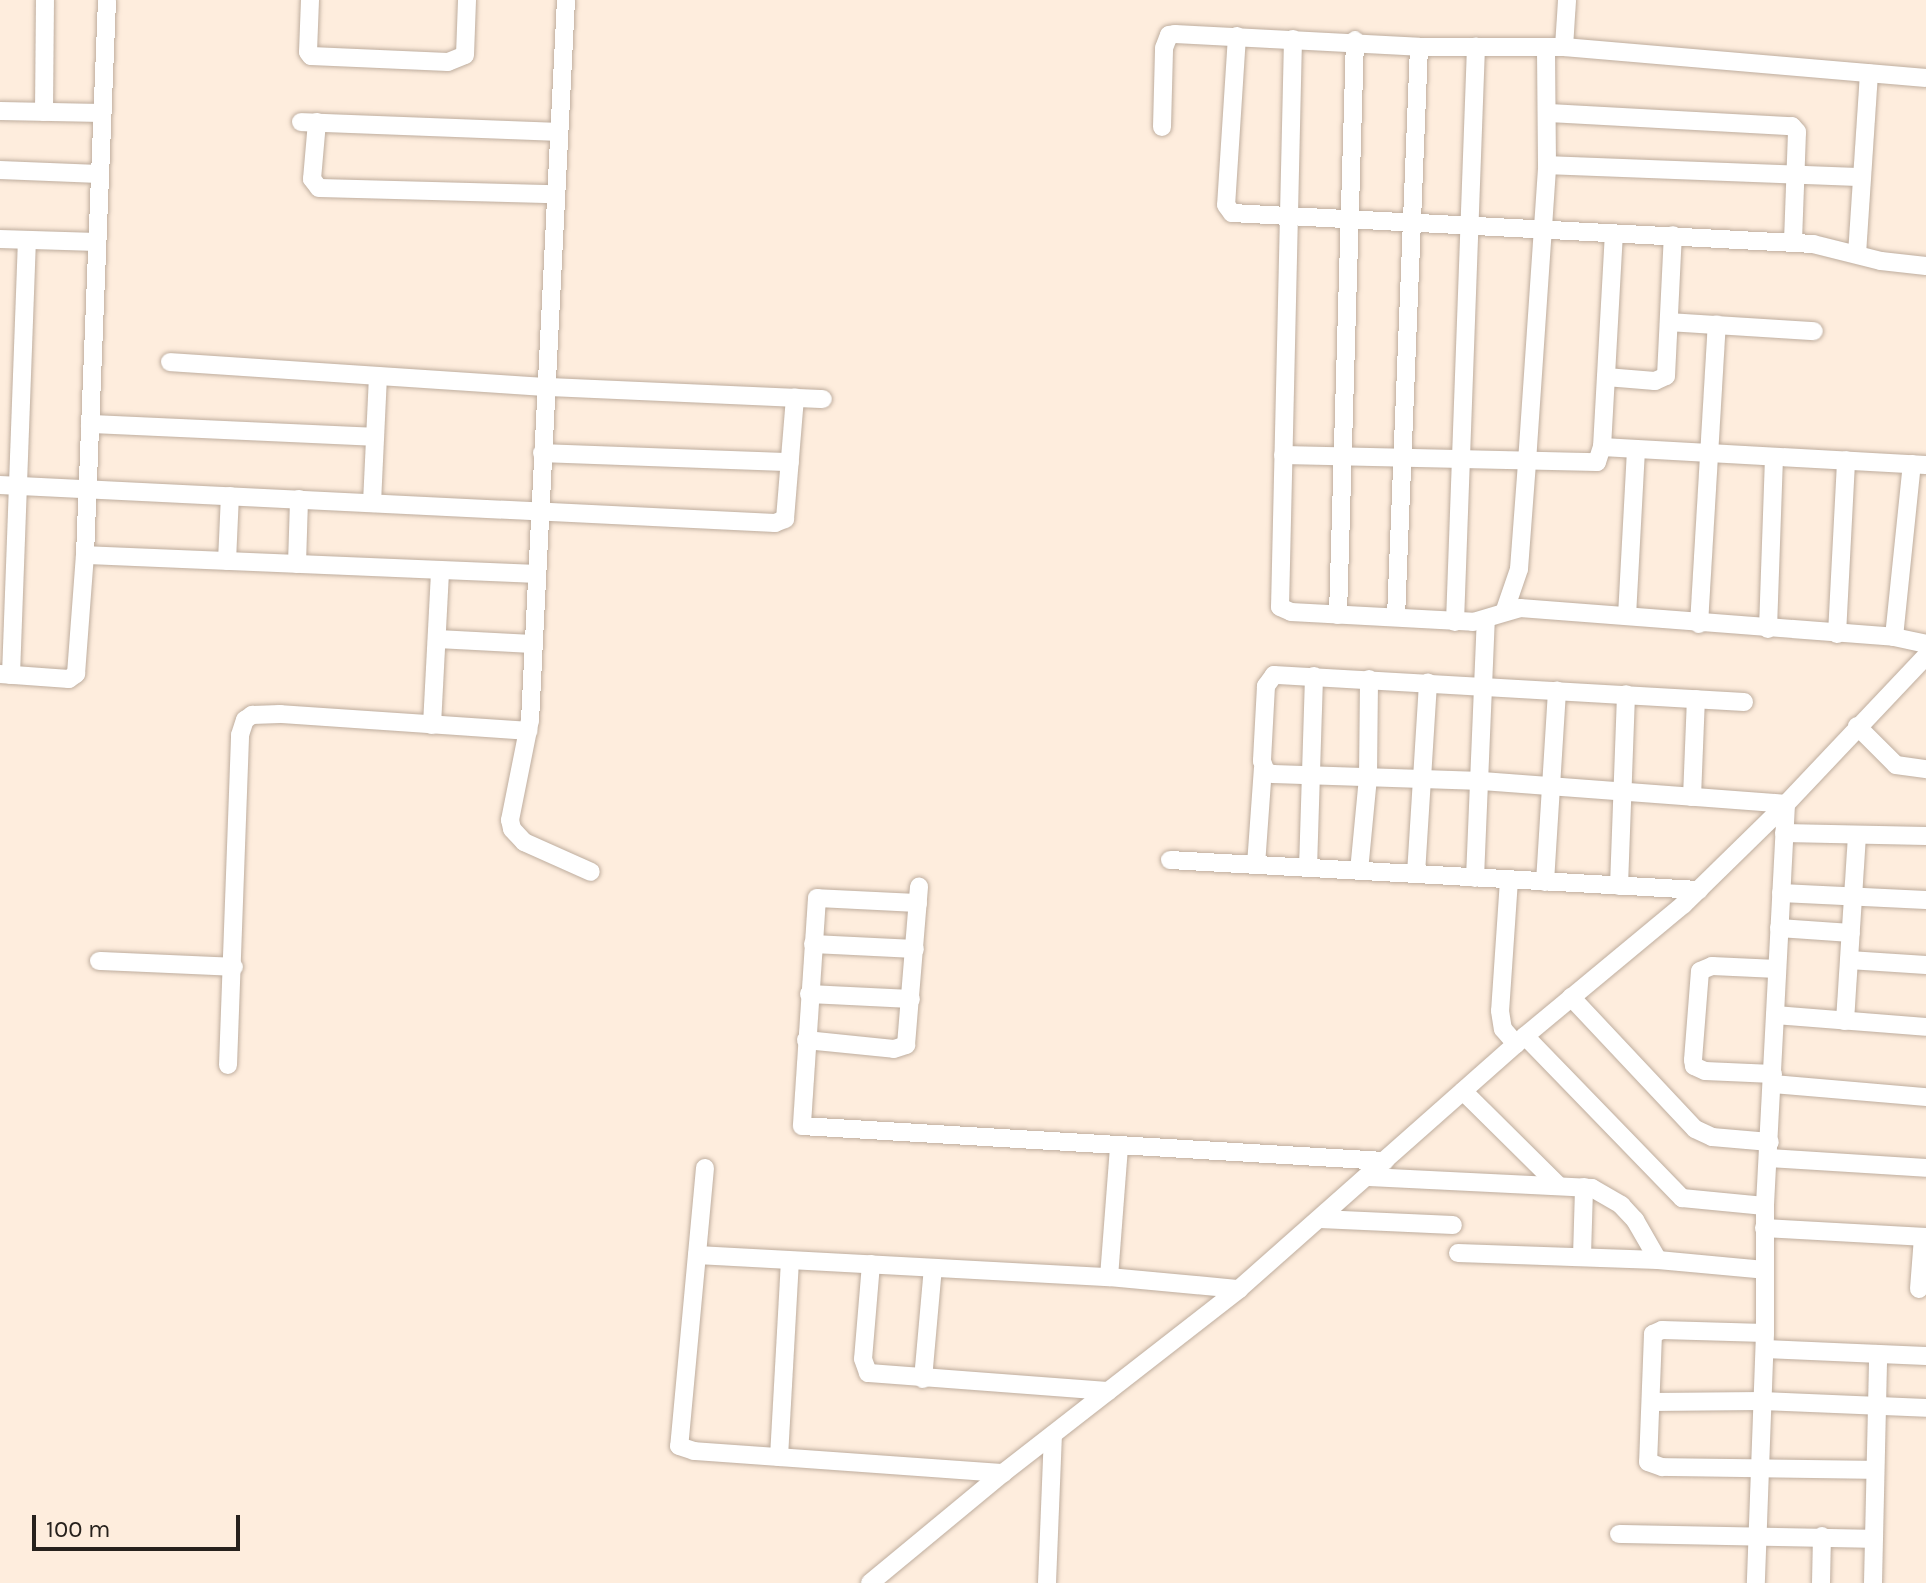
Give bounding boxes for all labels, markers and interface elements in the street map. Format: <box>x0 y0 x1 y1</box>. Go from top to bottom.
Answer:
scale bar <box>36 1499 244 1549</box>
text: 100 m <box>46 1515 111 1543</box>

